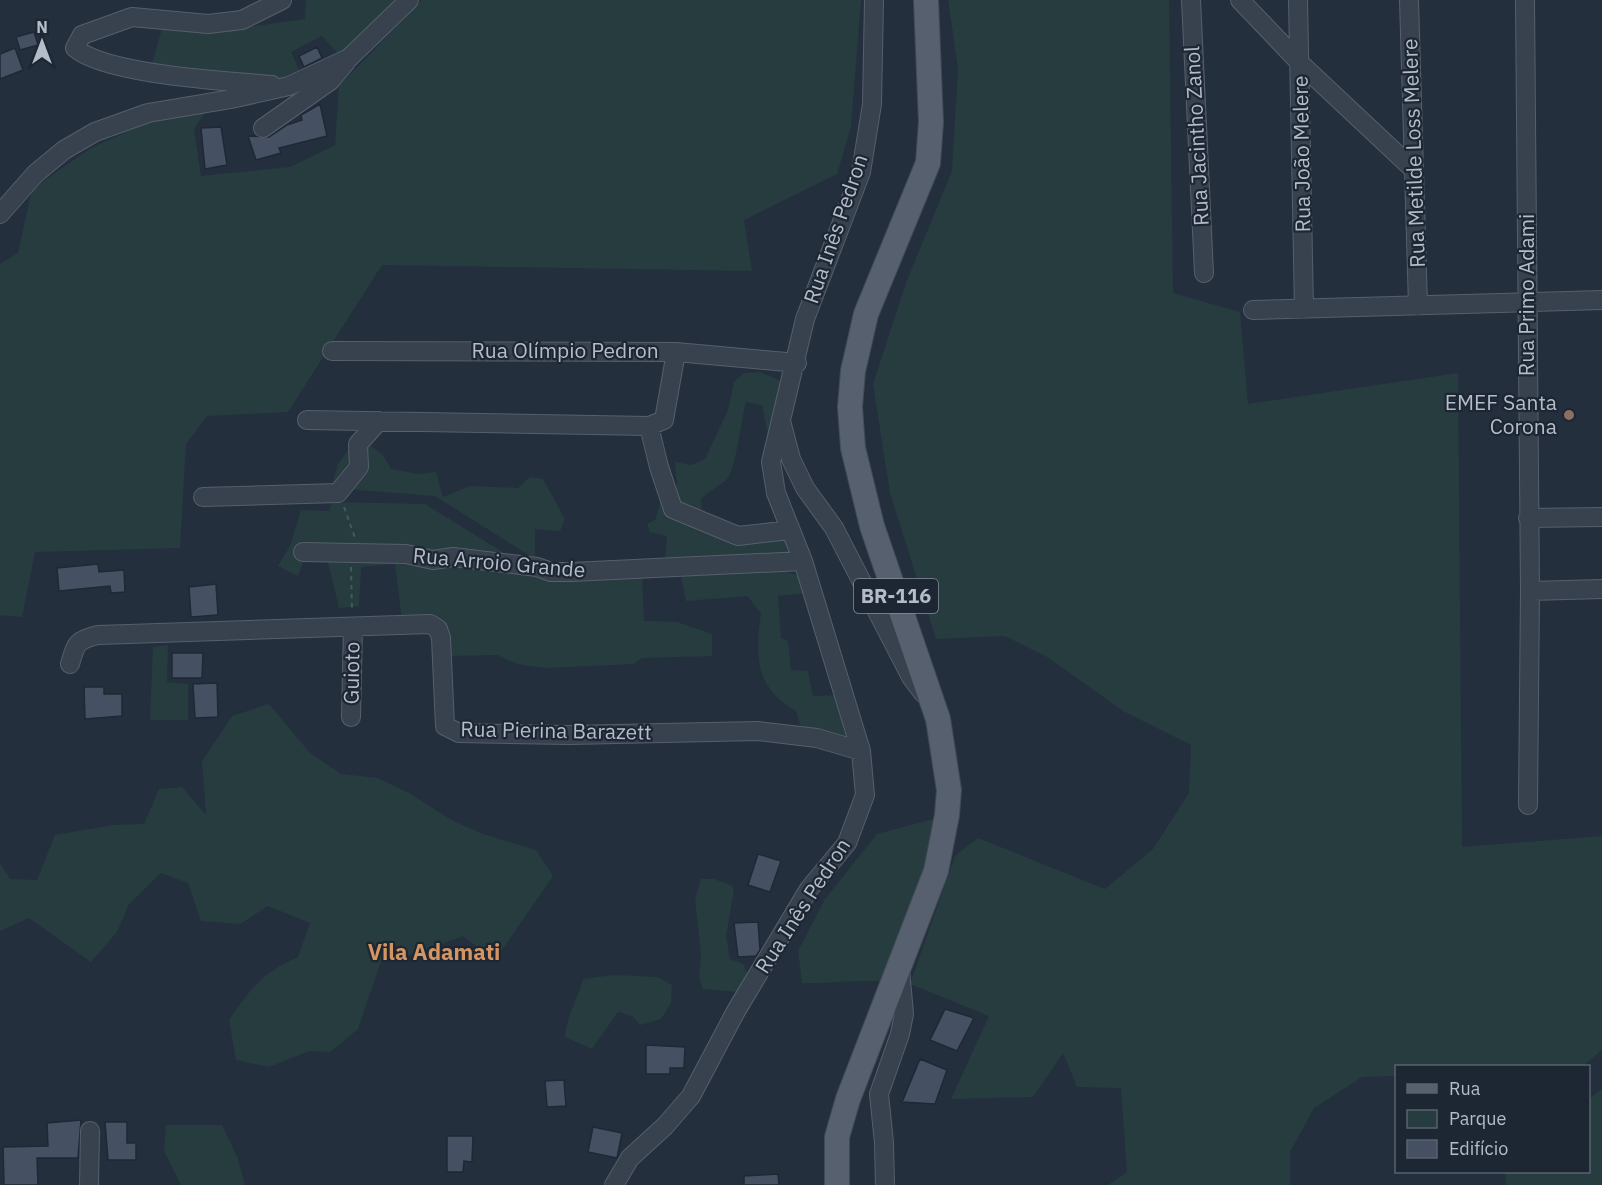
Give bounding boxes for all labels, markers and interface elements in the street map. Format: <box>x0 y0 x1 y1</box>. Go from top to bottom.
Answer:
north arrow <box>12 12 72 72</box>
text: N <box>36 17 48 37</box>
street label: Rua Metilde Loss Melere <box>1395 38 1431 268</box>
street label: Rua Jacintho Zanol <box>1177 45 1215 227</box>
street label: Rua João Melere <box>1286 75 1316 233</box>
street label: Rua Inês Pedron <box>796 150 874 307</box>
street label: Rua Primo Adami <box>1512 214 1540 376</box>
street label: Rua Olímpio Pedron <box>471 336 659 364</box>
place label: EMEF Santa Corona <box>1445 388 1557 440</box>
marker: EMEF Santa Corona <box>1562 408 1576 422</box>
street label: Rua Arroio Grande <box>412 541 587 583</box>
road number: BR-116 <box>854 579 938 613</box>
street label: Guioto <box>336 641 366 705</box>
street label: Rua Pierina Barazett <box>460 714 652 746</box>
street label: Rua Inês Pedron <box>748 832 856 978</box>
district label: Vila Adamati <box>368 937 500 966</box>
legend <box>1395 1065 1590 1173</box>
text: Rua <box>1449 1077 1481 1100</box>
text: Parque <box>1449 1107 1507 1130</box>
text: Edifício <box>1449 1137 1508 1160</box>

